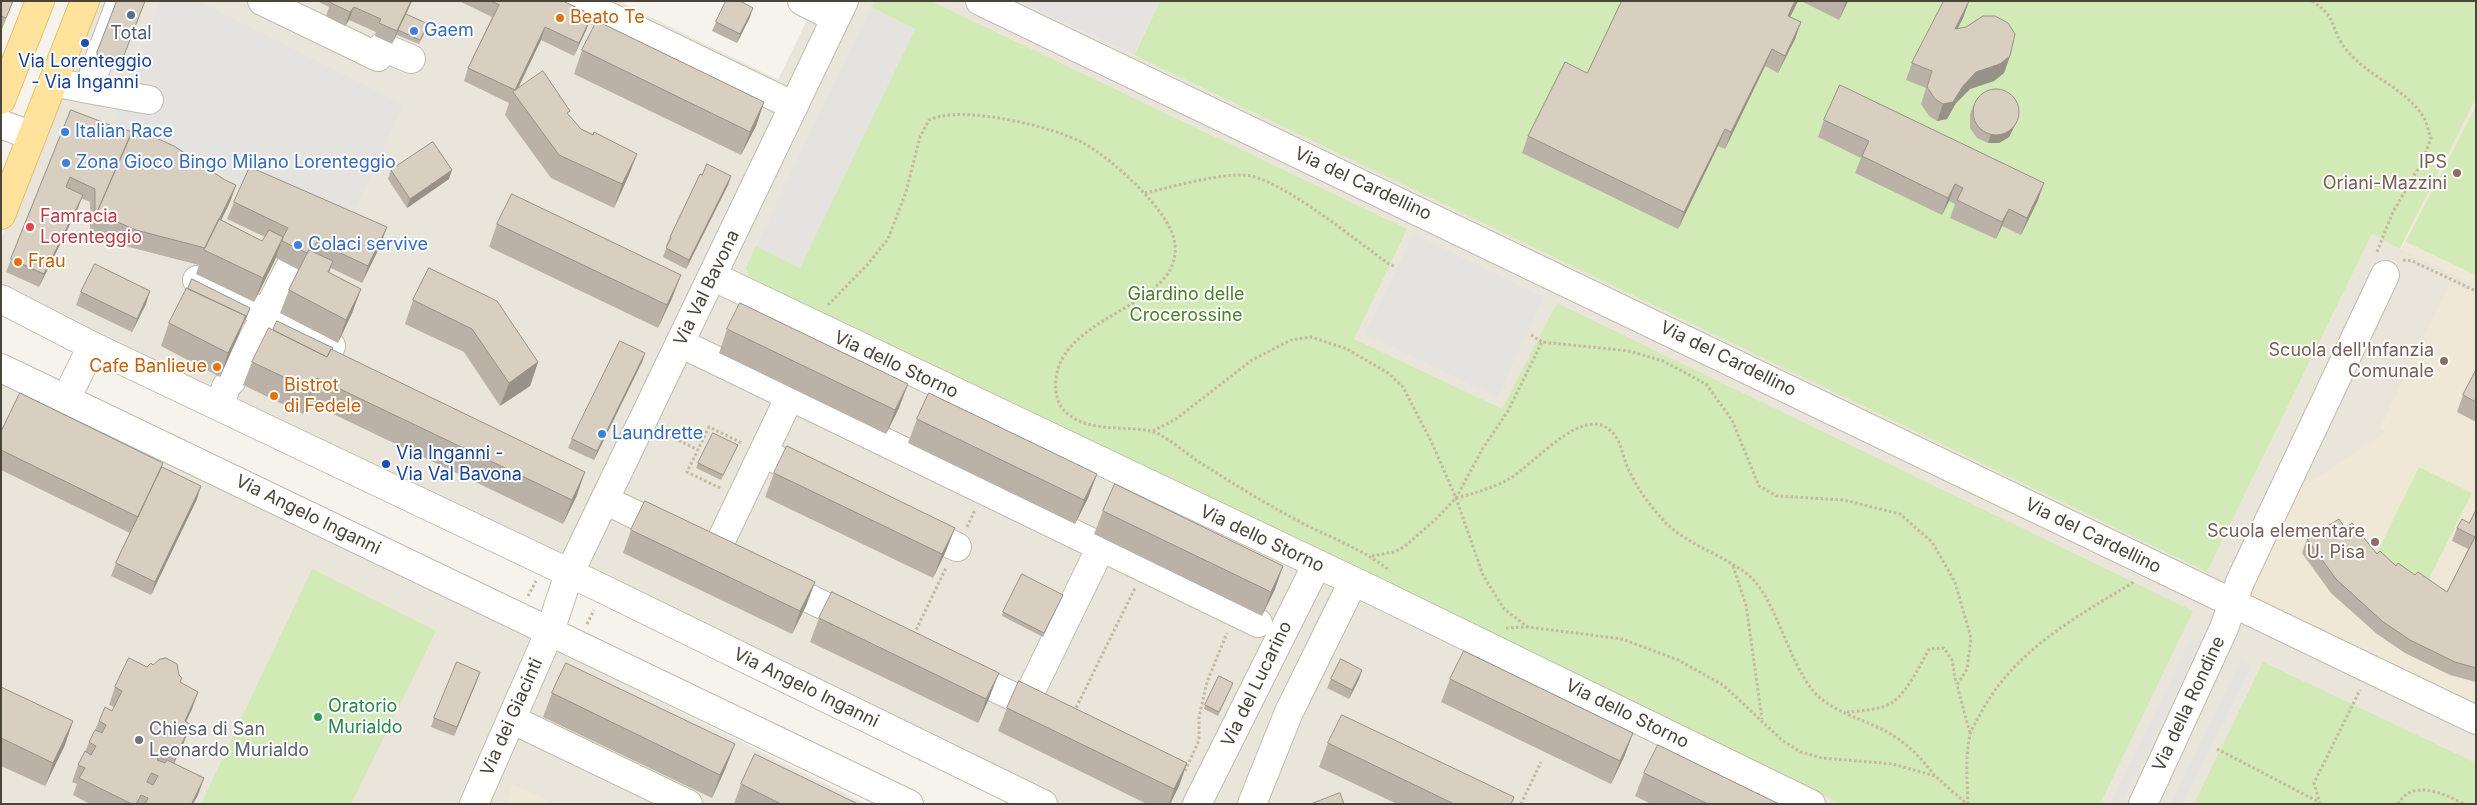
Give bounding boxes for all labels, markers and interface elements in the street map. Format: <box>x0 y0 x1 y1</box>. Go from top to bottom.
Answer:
place label: Beato Te <box>570 7 645 29</box>
marker: Total <box>125 9 137 21</box>
marker: Beato Te <box>554 12 566 24</box>
place label: Gaem <box>424 20 474 42</box>
place label: Total <box>110 23 152 45</box>
marker: Gaem <box>408 25 420 37</box>
marker: Via Lorenteggio - Via Inganni <box>79 37 91 49</box>
place label: Via Lorenteggio - Via Inganni <box>18 51 152 94</box>
place label: Italian Race <box>75 121 173 143</box>
marker: Italian Race <box>59 126 71 138</box>
street label: Via del Cardellino <box>1291 143 1435 225</box>
place label: Zona Gioco Bingo Milano Lorenteggio <box>76 152 396 174</box>
place label: IPS Oriani-Mazzini <box>2323 152 2447 194</box>
marker: Zona Gioco Bingo Milano Lorenteggio <box>60 157 72 169</box>
marker: IPS Oriani-Mazzini <box>2451 167 2463 179</box>
place label: Famracia Lorenteggio <box>40 206 142 248</box>
marker: Famracia Lorenteggio <box>24 221 36 233</box>
street label: Via Val Bavona <box>670 227 744 349</box>
place label: Colaci servive <box>308 234 428 256</box>
marker: Colaci servive <box>292 239 304 251</box>
place label: Frau <box>28 251 66 273</box>
marker: Frau <box>12 256 24 268</box>
park label: Giardino delle Crocerossine <box>1128 284 1244 326</box>
street label: Via del Cardellino <box>1656 317 1800 401</box>
street label: Via dello Storno <box>830 327 962 403</box>
place label: Scuola dell'Infanzia Comunale <box>2269 340 2434 382</box>
marker: Scuola dell'Infanzia Comunale <box>2438 355 2450 367</box>
place label: Cafe Banlieue <box>89 356 207 378</box>
marker: Cafe Banlieue <box>211 361 223 373</box>
place label: Bistrot di Fedele <box>284 375 361 418</box>
marker: Bistrot di Fedele <box>268 390 280 402</box>
place label: Laundrette <box>612 423 703 445</box>
marker: Laundrette <box>596 428 608 440</box>
place label: Via Inganni - Via Val Bavona <box>396 443 522 486</box>
marker: Via Inganni - Via Val Bavona <box>380 458 392 470</box>
street label: Via Angelo Inganni <box>232 470 384 560</box>
street label: Via del Cardellino <box>2021 494 2165 578</box>
street label: Via dello Storno <box>1196 501 1328 577</box>
place label: Scuola elementare U. Pisa <box>2207 521 2365 564</box>
marker: Scuola elementare U. Pisa <box>2369 536 2381 548</box>
street label: Via del Lucarino <box>1217 618 1297 750</box>
street label: Via della Rondine <box>2148 633 2230 775</box>
street label: Via Angelo Inganni <box>730 643 882 733</box>
street label: Via dei Giacinti <box>476 655 548 779</box>
street label: Via dello Storno <box>1562 675 1692 753</box>
place label: Oratorio Murialdo <box>328 696 403 739</box>
marker: Oratorio Murialdo <box>312 711 324 723</box>
place label: Chiesa di San Leonardo Murialdo <box>149 719 309 762</box>
marker: Chiesa di San Leonardo Murialdo <box>133 734 145 746</box>

